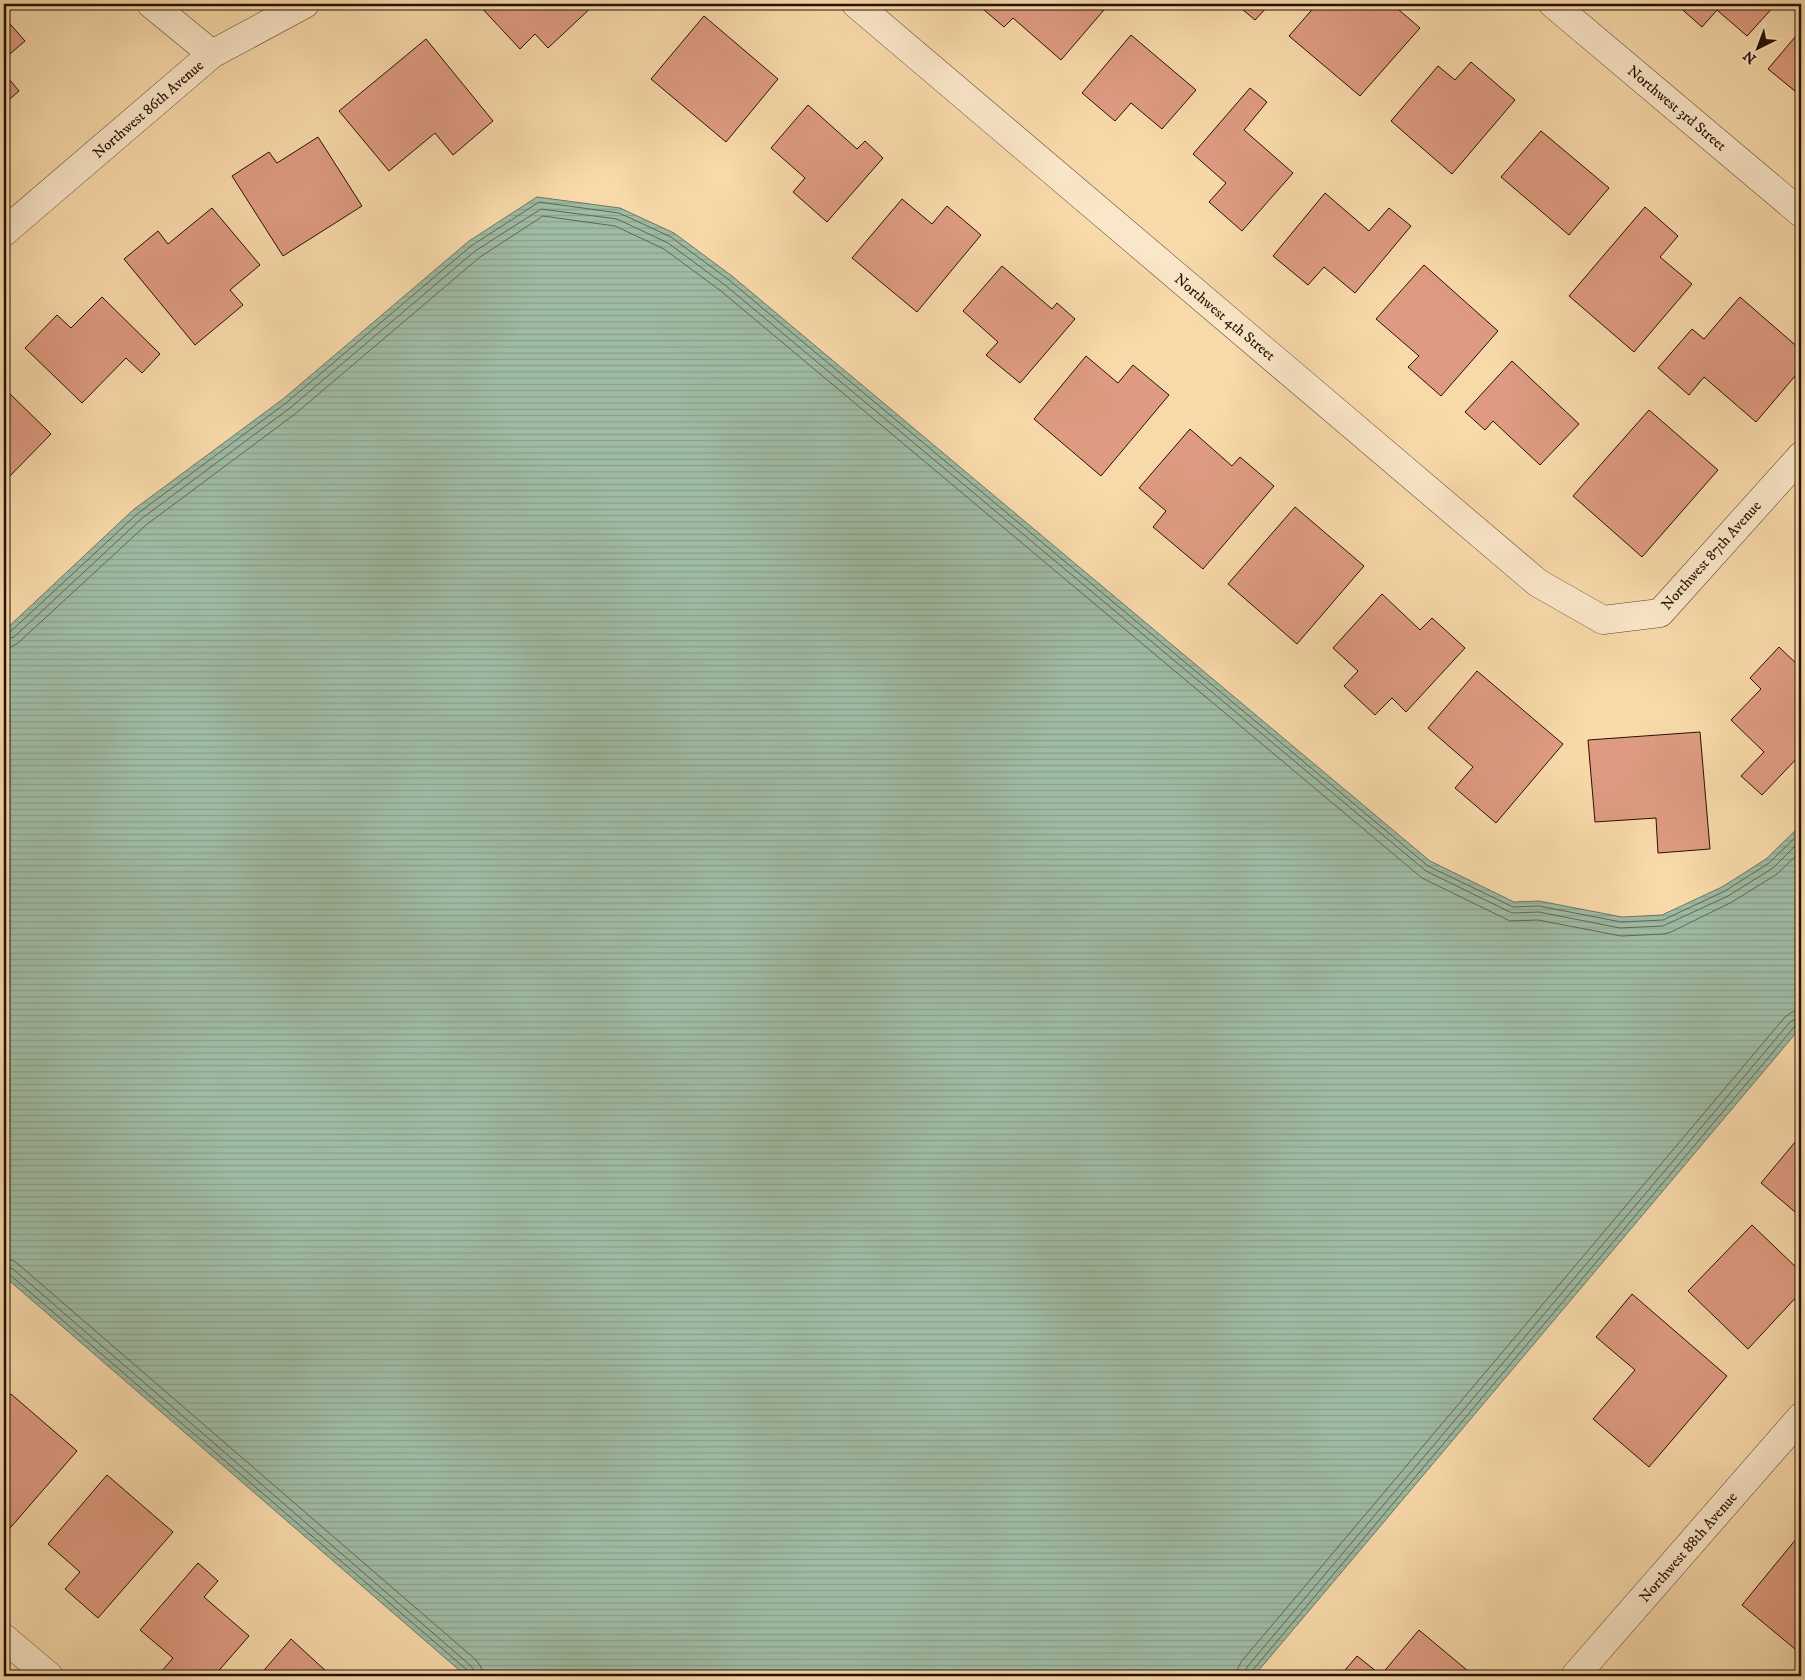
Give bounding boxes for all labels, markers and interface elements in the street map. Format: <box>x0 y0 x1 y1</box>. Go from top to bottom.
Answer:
north arrow <box>1732 22 1782 72</box>
text: N <box>1739 46 1760 67</box>
street label: Northwest 86th Avenue <box>89 56 208 163</box>
street label: Northwest 3rd Street <box>1623 61 1730 155</box>
street label: Northwest 4th Street <box>1170 270 1279 365</box>
street label: Northwest 87th Avenue <box>1657 497 1766 614</box>
street label: Northwest 88th Avenue <box>1635 1488 1742 1607</box>

